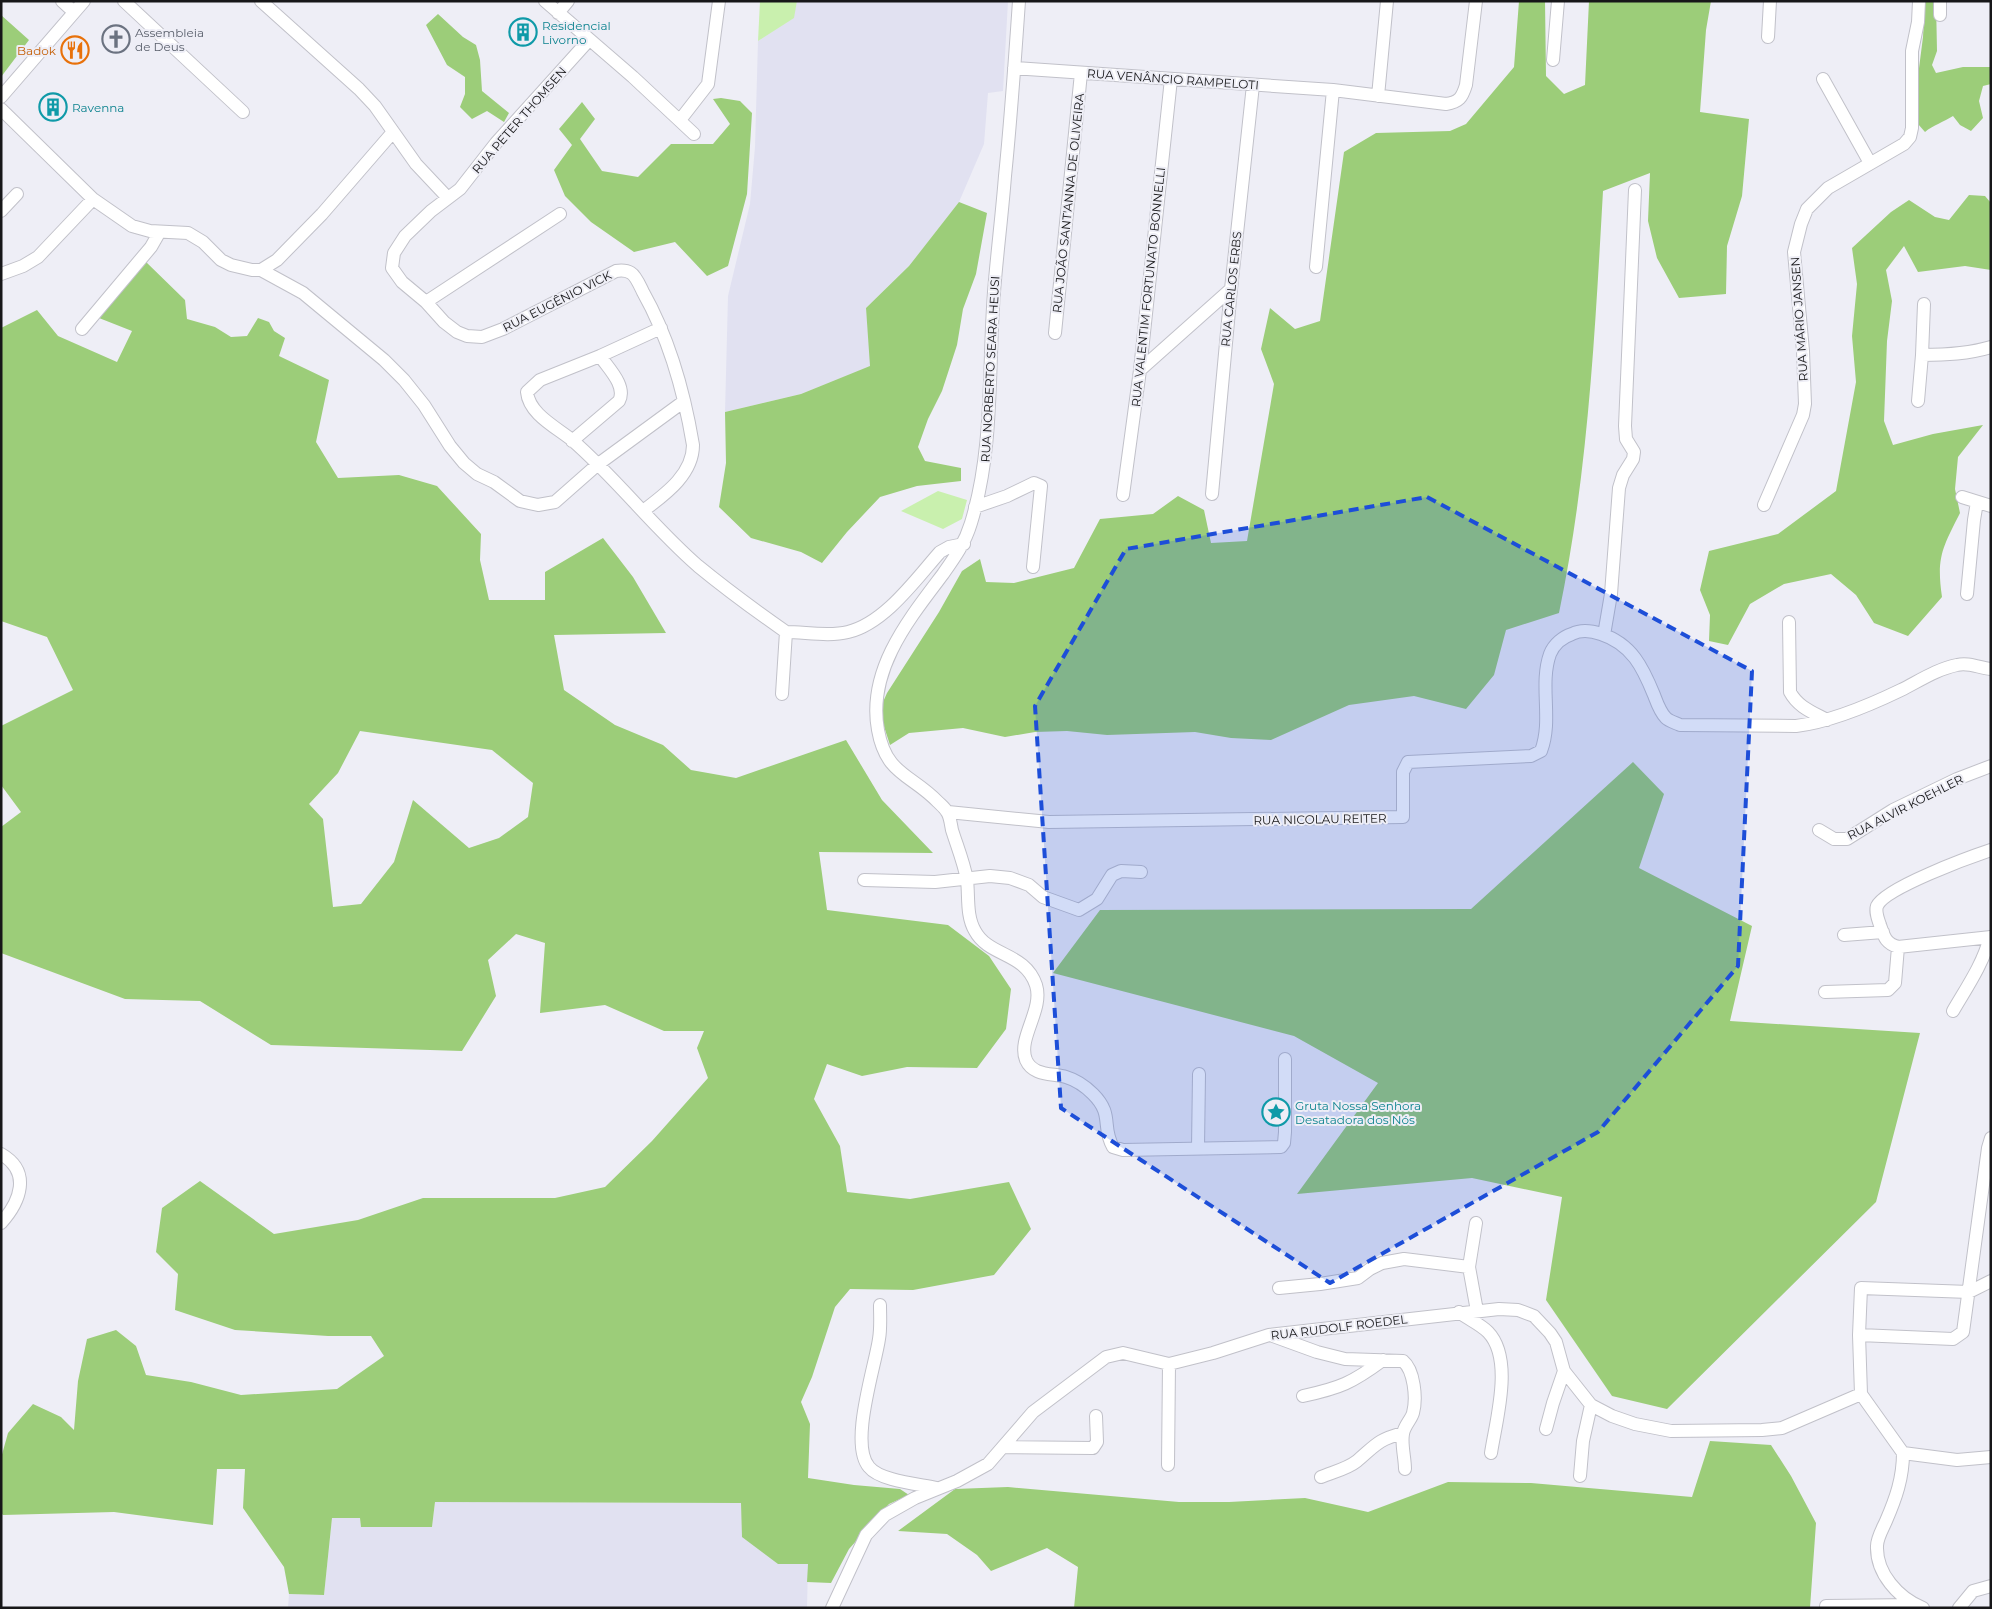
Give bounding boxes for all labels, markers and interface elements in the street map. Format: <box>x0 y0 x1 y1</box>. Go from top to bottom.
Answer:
building icon: Residencial Livorno <box>508 17 538 47</box>
place label: Residencial Livorno <box>542 18 611 47</box>
church icon: Assembleia de Deus <box>101 24 131 54</box>
place label: Assembleia de Deus <box>135 25 204 54</box>
restaurant icon: Badok <box>60 35 90 65</box>
place label: Badok <box>17 43 57 58</box>
street label: RUA PETER THOMSEN <box>469 64 569 176</box>
street label: RUA VENÂNCIO RAMPELOTI <box>1087 66 1259 92</box>
building icon: Ravenna <box>38 92 68 122</box>
street label: RUA JOÃO SANT'ANNA DE OLIVEIRA <box>1049 92 1087 314</box>
place label: Ravenna <box>72 100 124 115</box>
street label: RUA VALENTIM FORTUNATO BONNELLI <box>1128 166 1168 408</box>
street label: RUA CARLOS ERBS <box>1217 231 1245 347</box>
street label: RUA MÁRIO JANSEN <box>1787 256 1811 382</box>
street label: RUA EUGÊNIO VICK <box>500 267 614 335</box>
street label: RUA NORBERTO SEARA HEUSI <box>978 275 1002 463</box>
street label: RUA ALVIR KOEHLER <box>1845 771 1966 843</box>
street label: RUA NICOLAU REITER <box>1253 810 1387 828</box>
place icon: Gruta Nossa Senhora Desatadora dos Nós <box>1261 1097 1291 1127</box>
place label: Gruta Nossa Senhora Desatadora dos Nós <box>1295 1098 1421 1127</box>
street label: RUA RUDOLF ROEDEL <box>1270 1311 1408 1343</box>

